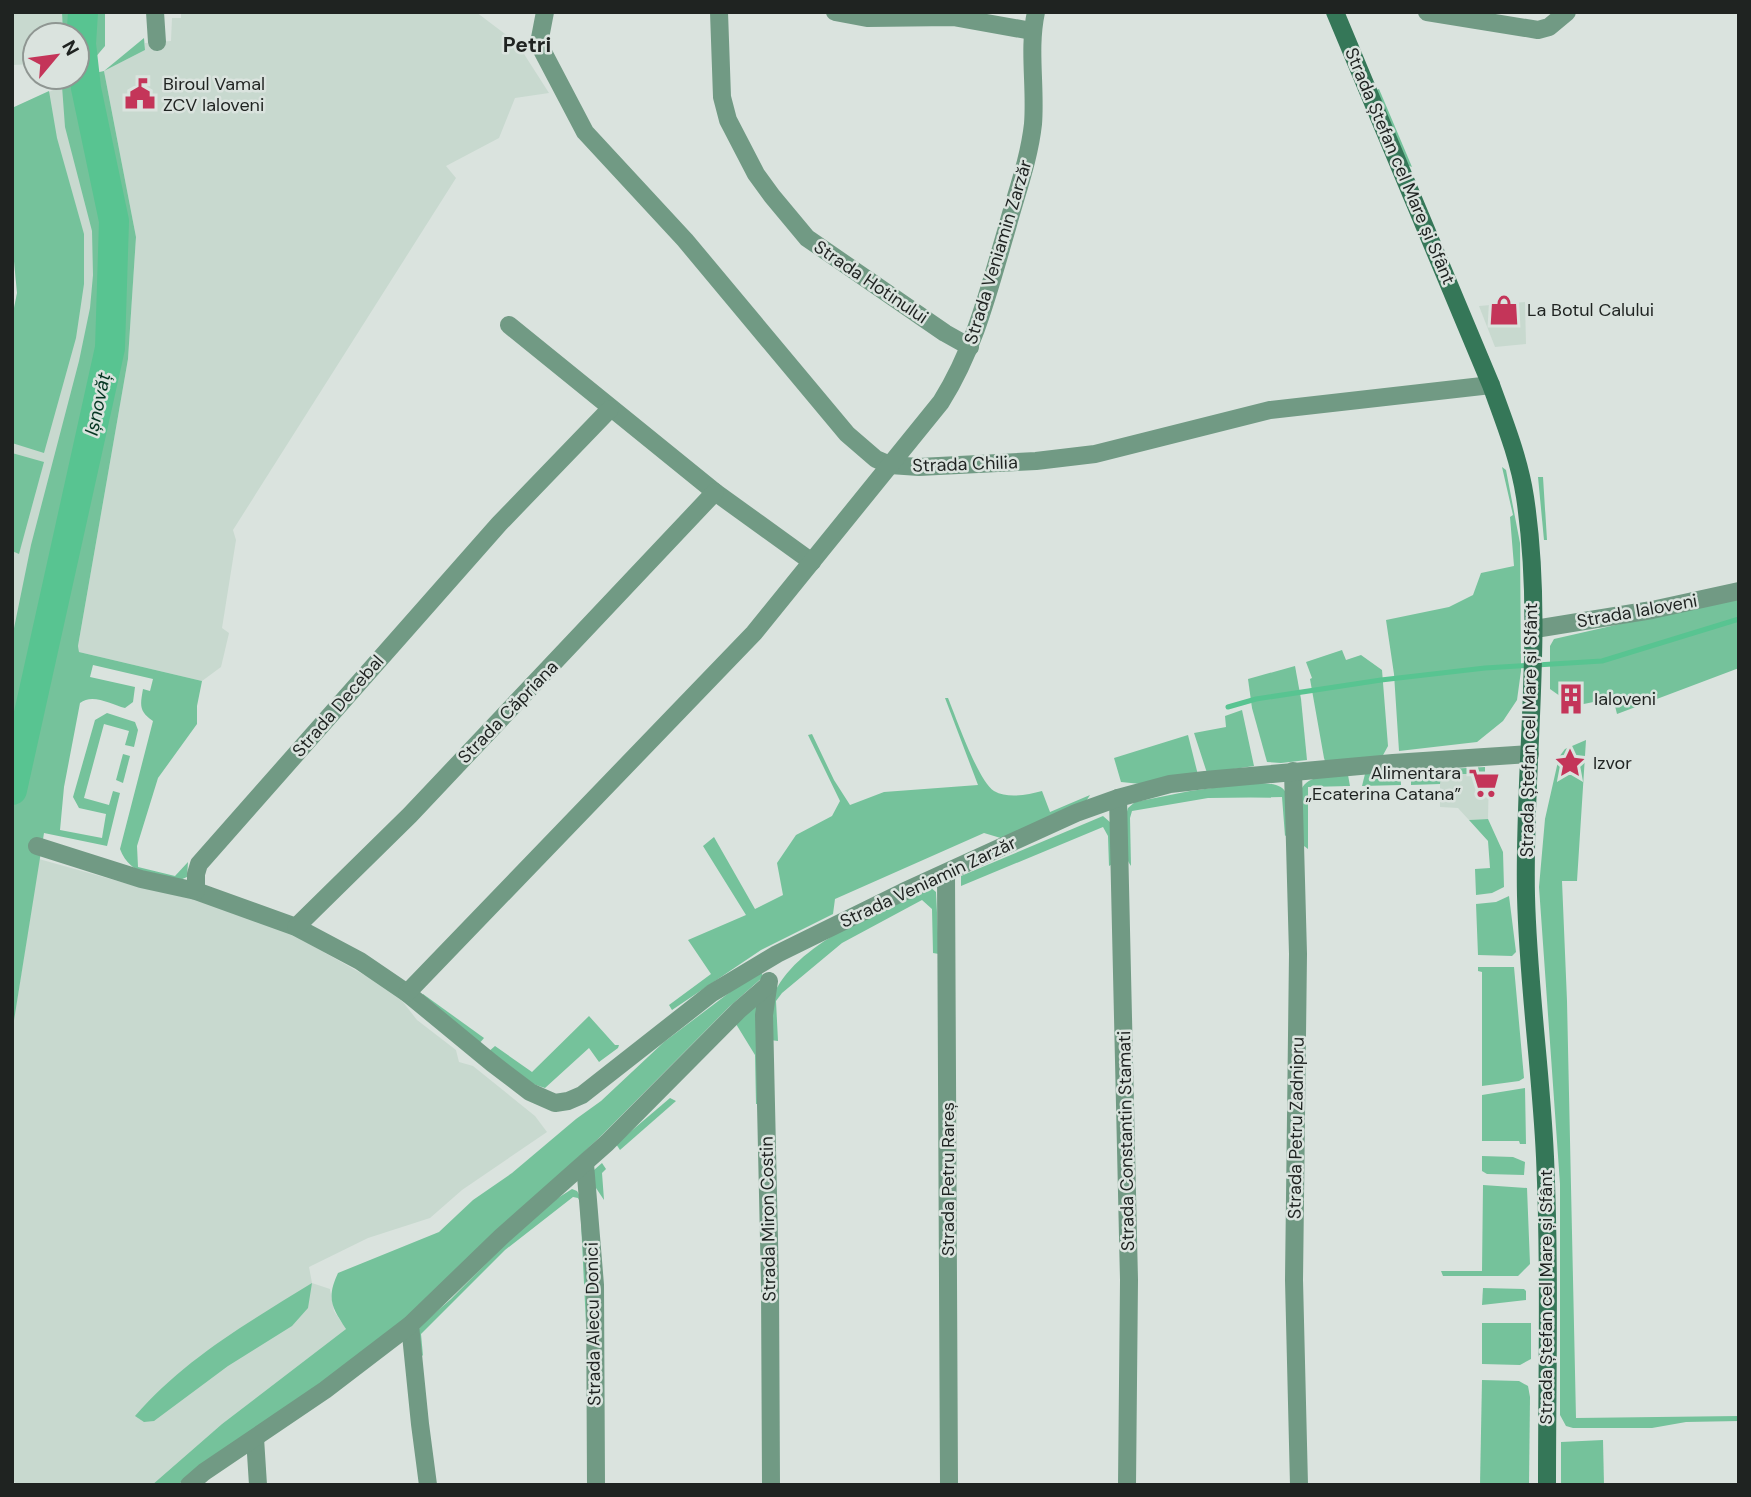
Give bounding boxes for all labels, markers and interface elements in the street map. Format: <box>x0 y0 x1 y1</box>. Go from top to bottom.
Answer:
north arrow <box>21 21 91 91</box>
district label: Petri <box>503 31 551 59</box>
text: N <box>56 36 85 60</box>
street label: Strada Ștefan cel Mare și Sfânt <box>1339 44 1461 288</box>
place label: Biroul Vamal ZCV Ialoveni <box>163 72 265 117</box>
public building icon: Biroul Vamal ZCV Ialoveni <box>123 77 157 111</box>
street label: Strada Veniamin Zarzăr <box>958 156 1038 347</box>
street label: Strada Hotinului <box>809 235 933 329</box>
shop icon: La Botul Calului <box>1487 293 1521 327</box>
place label: La Botul Calului <box>1527 298 1654 322</box>
water label: Ișnovăț <box>79 370 116 438</box>
street label: Strada Chilia <box>912 450 1018 478</box>
street label: Strada Ialoveni <box>1575 589 1699 633</box>
street label: Strada Ștefan cel Mare și Sfânt <box>1515 602 1543 858</box>
street label: Strada Decebal <box>287 650 389 762</box>
street label: Strada Căpriana <box>453 655 563 769</box>
building icon: Ialoveni <box>1554 682 1588 716</box>
place label: Ialoveni <box>1594 687 1656 711</box>
place icon: Izvor <box>1553 746 1587 780</box>
place label: Izvor <box>1593 751 1632 775</box>
place label: Alimentara „Ecaterina Catana” <box>1306 761 1461 806</box>
supermarket icon: Alimentara „Ecaterina Catana” <box>1467 766 1501 800</box>
street label: Strada Veniamin Zarzăr <box>836 830 1020 933</box>
street label: Strada Constantin Stamati <box>1112 1031 1140 1251</box>
street label: Strada Petru Zadnipru <box>1282 1037 1310 1219</box>
street label: Strada Petru Rareș <box>936 1102 960 1256</box>
street label: Strada Miron Costin <box>755 1136 781 1302</box>
street label: Strada Ștefan cel Mare și Sfânt <box>1534 1169 1558 1425</box>
street label: Strada Alecu Donici <box>580 1242 606 1406</box>

